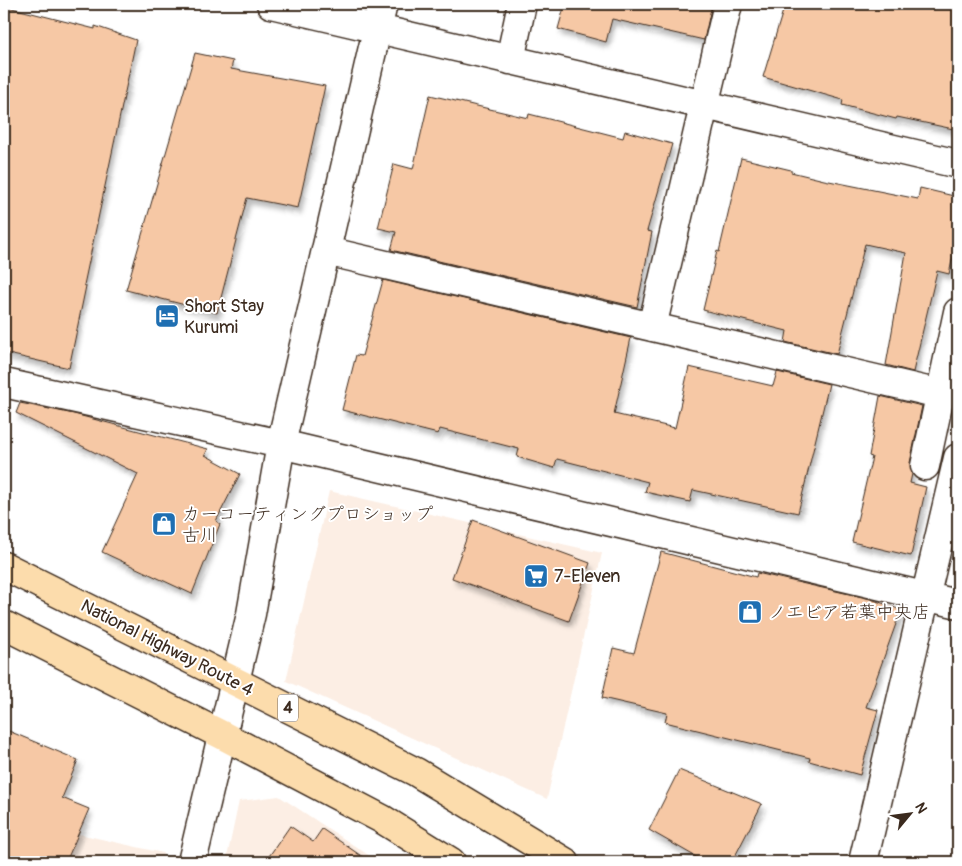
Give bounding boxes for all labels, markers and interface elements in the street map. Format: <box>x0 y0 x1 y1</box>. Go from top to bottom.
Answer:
place label: Short Stay Kurumi <box>184 295 264 339</box>
hotel icon: Short Stay Kurumi <box>154 303 180 329</box>
place label: カーコーティングプロショップ 古川 <box>182 503 433 547</box>
shop icon: カーコーティングプロショップ 古川 <box>151 511 177 537</box>
supermarket icon: 7-Eleven <box>523 563 549 589</box>
place label: 7-Eleven <box>554 565 621 588</box>
street label: National Highway Route 4 <box>77 594 258 702</box>
shop icon: ノエビア若葉中央店 <box>737 599 763 625</box>
place label: ノエビア若葉中央店 <box>768 601 930 624</box>
road number: 4 <box>278 694 298 721</box>
north arrow <box>884 788 934 838</box>
text: N <box>911 800 931 816</box>

